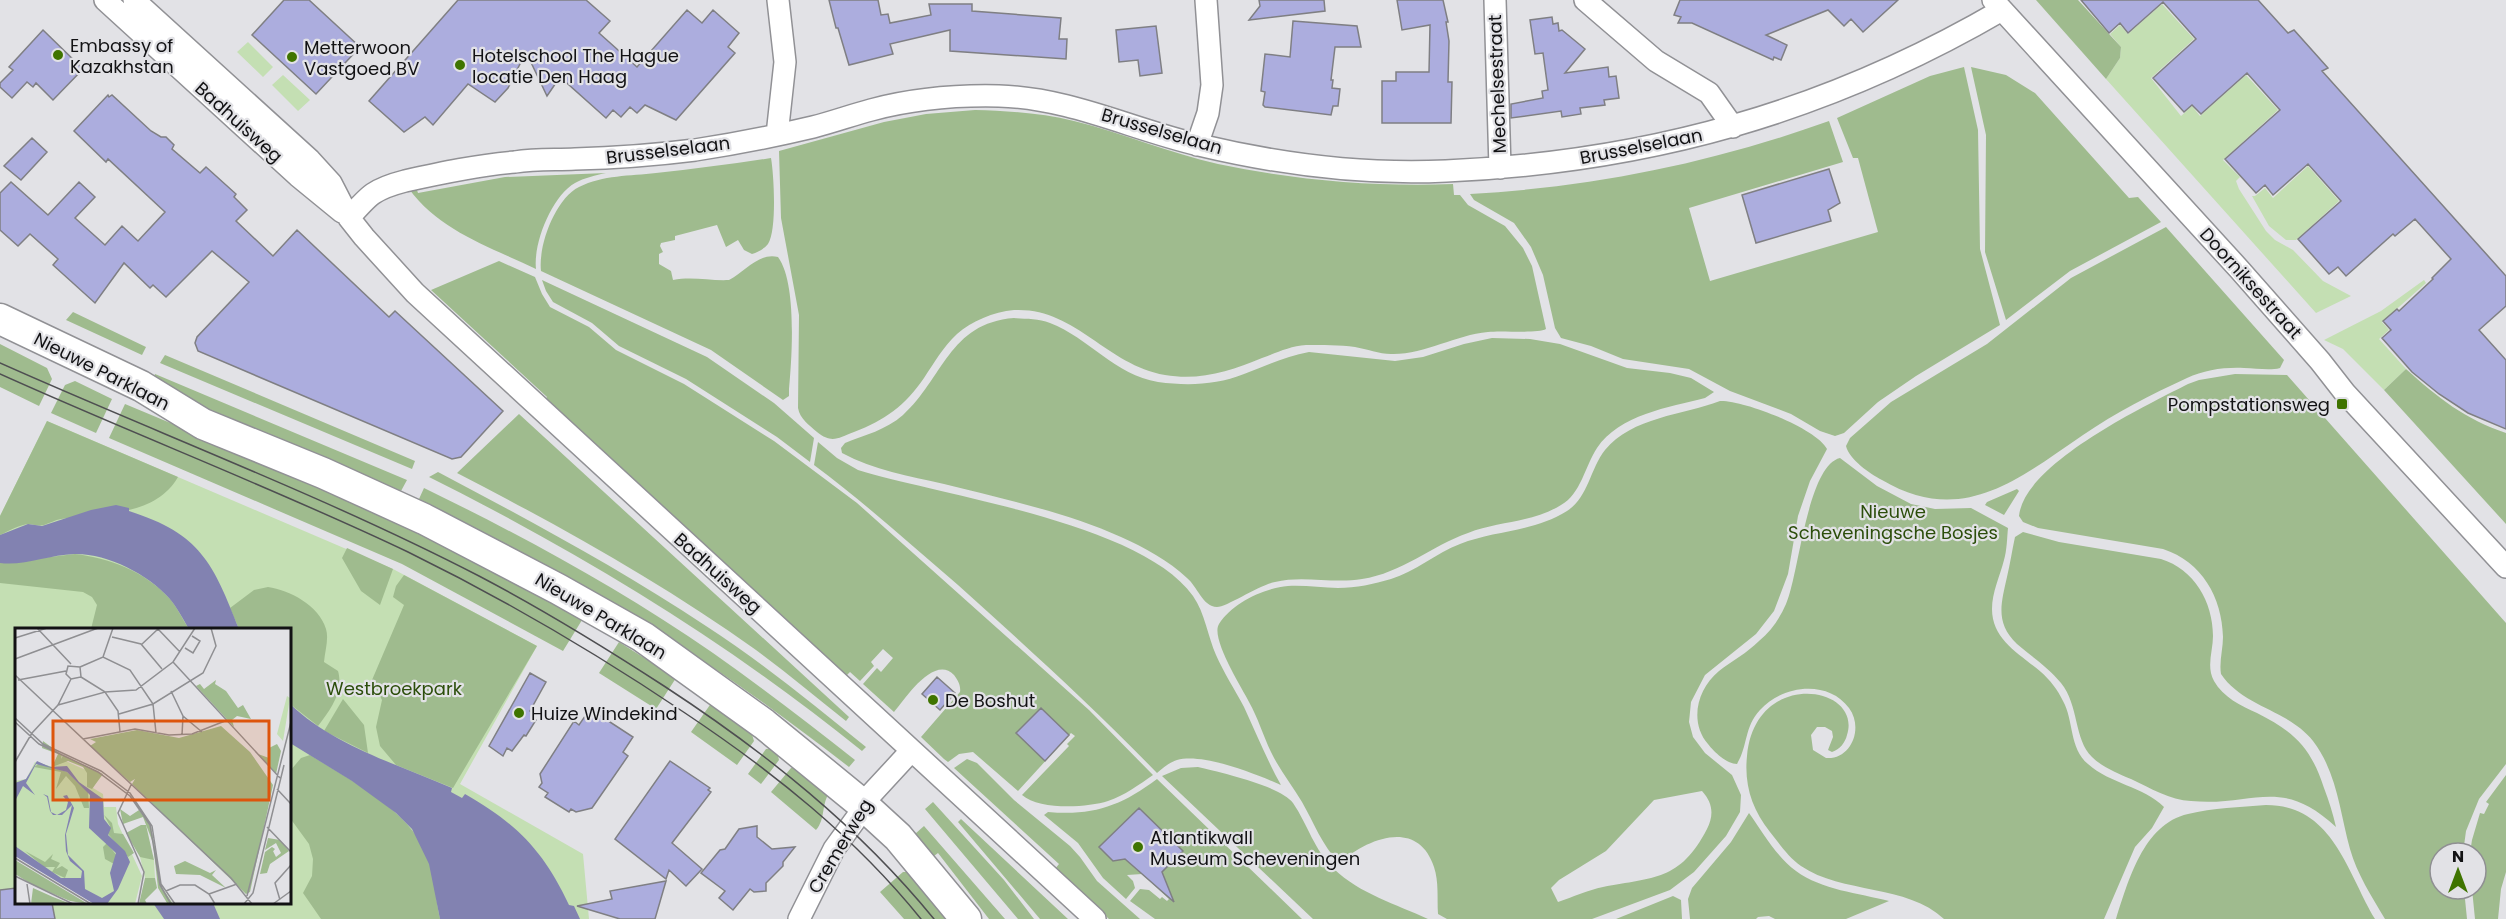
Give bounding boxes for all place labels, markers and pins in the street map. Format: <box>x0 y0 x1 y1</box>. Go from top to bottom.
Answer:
place label: Embassy of Kazakhstan <box>70 33 174 79</box>
place label: Metterwoon Vastgoed BV <box>304 35 419 81</box>
place label: Hotelschool The Hague locatie Den Haag <box>472 43 679 89</box>
marker: Embassy of Kazakhstan <box>51 48 65 62</box>
marker: Metterwoon Vastgoed BV <box>285 50 299 64</box>
marker: Hotelschool The Hague locatie Den Haag <box>453 58 467 72</box>
place label: Pompstationsweg <box>2168 392 2330 417</box>
marker: Pompstationsweg <box>2335 397 2349 411</box>
place label: De Boshut <box>945 688 1035 713</box>
marker: De Boshut <box>926 693 940 707</box>
place label: Huize Windekind <box>531 701 678 726</box>
marker: Huize Windekind <box>512 706 526 720</box>
place label: Atlantikwall Museum Scheveningen <box>1150 825 1360 871</box>
marker: Atlantikwall Museum Scheveningen <box>1131 840 1145 854</box>

